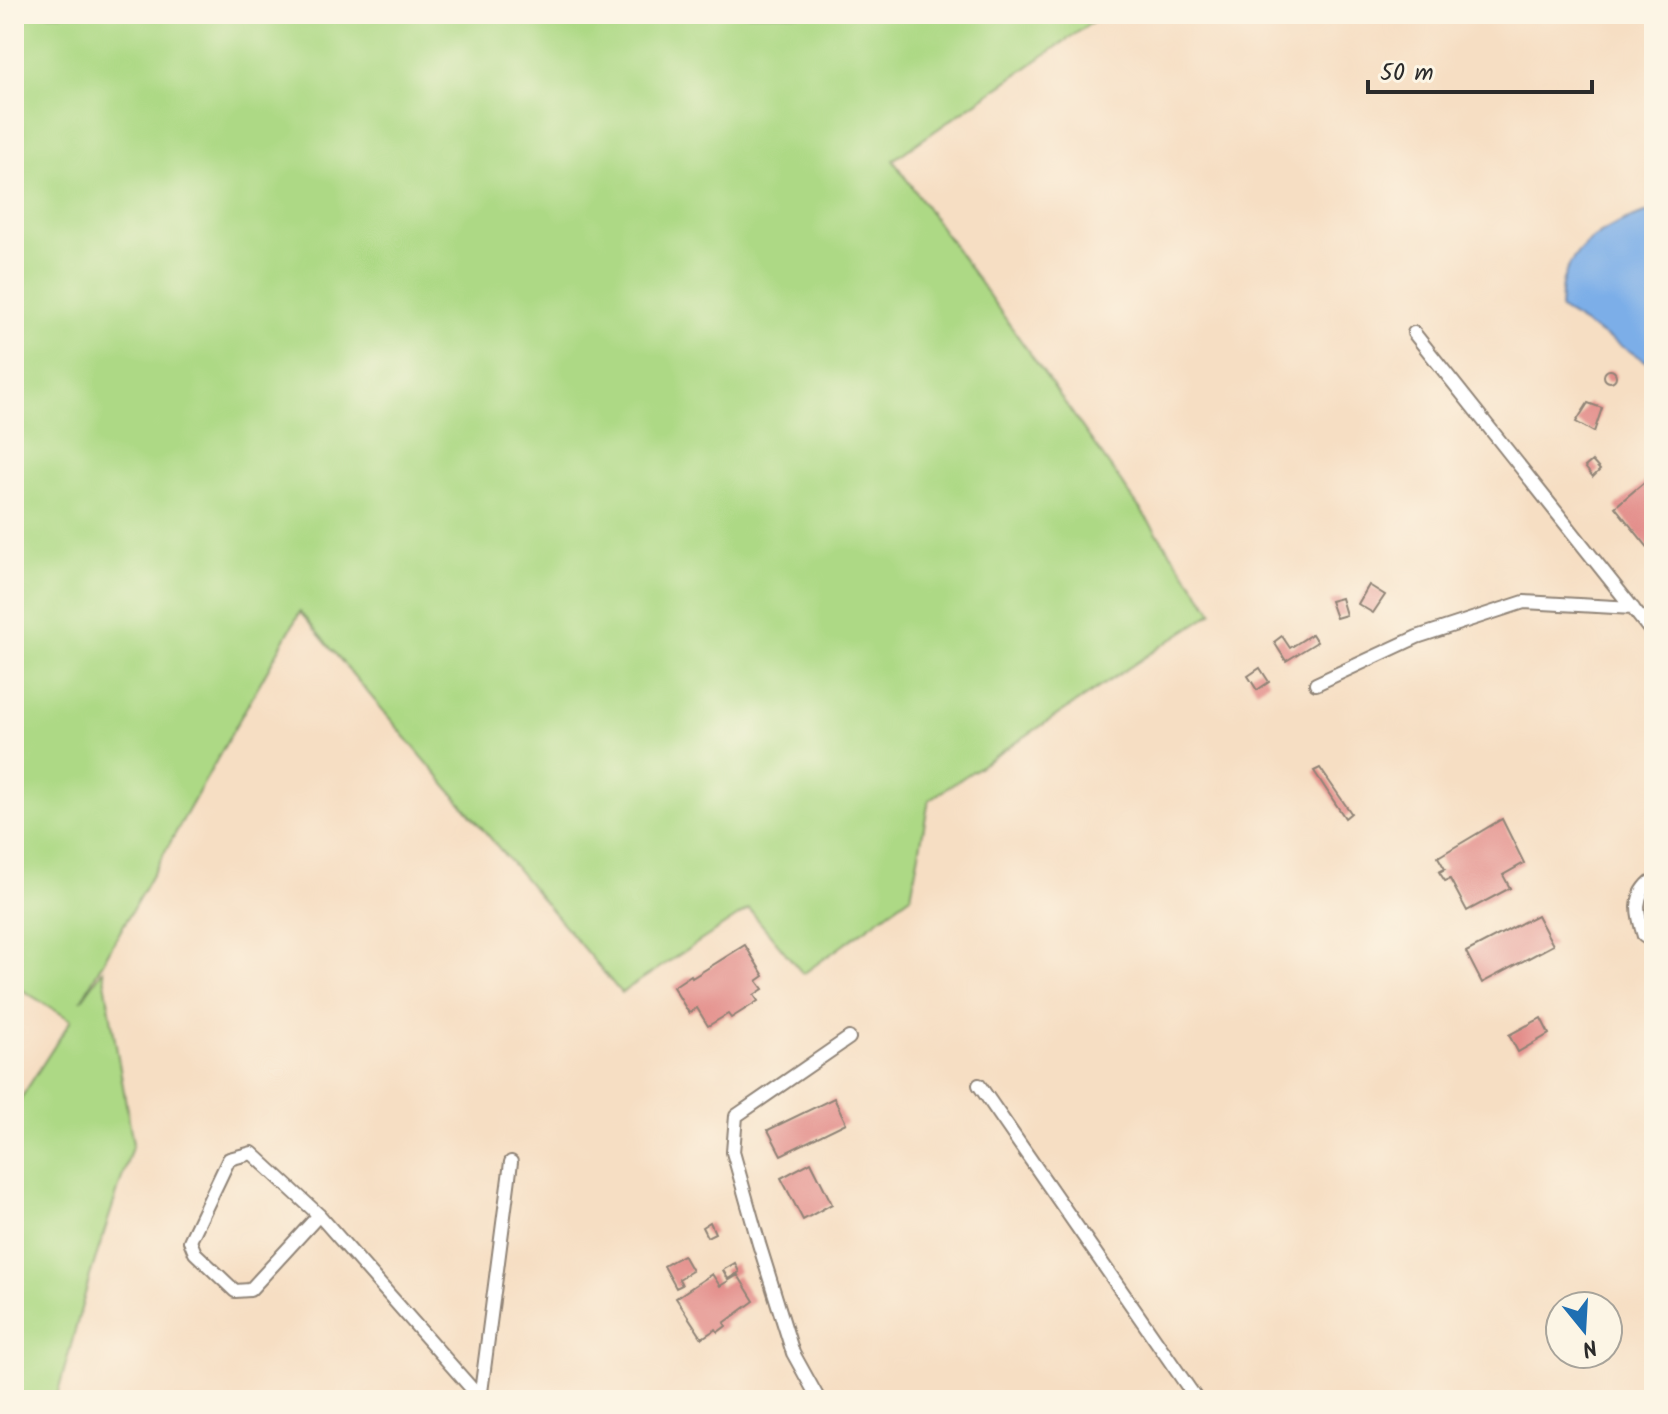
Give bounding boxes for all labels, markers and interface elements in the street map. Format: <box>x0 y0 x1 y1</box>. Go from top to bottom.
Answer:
scale bar <box>1368 44 1592 94</box>
text: 50 m <box>1380 54 1434 93</box>
north arrow <box>1544 1290 1624 1370</box>
text: N <box>1577 1328 1601 1365</box>

